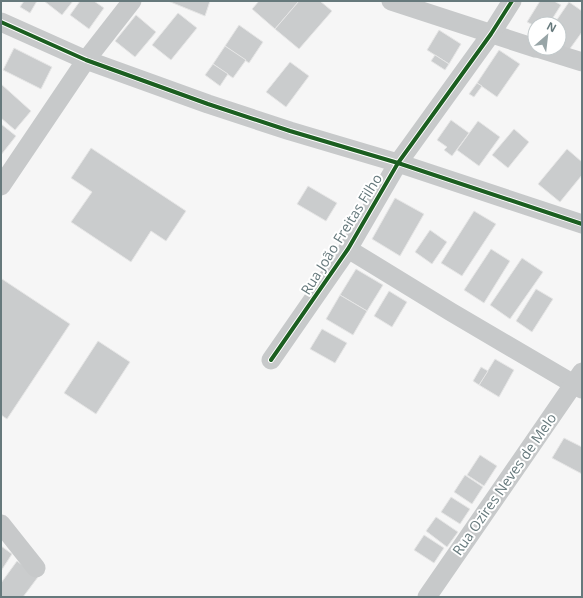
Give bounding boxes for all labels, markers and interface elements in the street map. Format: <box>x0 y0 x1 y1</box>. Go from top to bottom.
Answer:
north arrow <box>527 16 567 56</box>
text: N <box>544 18 559 35</box>
street label: Rua João Freitas Filho <box>296 170 386 298</box>
street label: Rua Ozires Neves de Melo <box>448 409 560 559</box>

